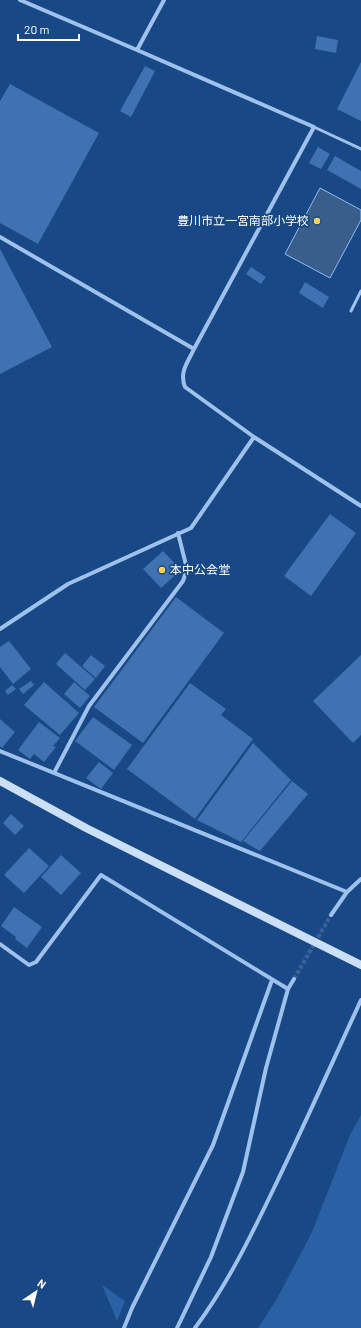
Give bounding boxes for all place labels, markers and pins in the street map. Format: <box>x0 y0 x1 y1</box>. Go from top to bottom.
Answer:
place label: 豊川市立一宮南部小学校 <box>177 213 309 227</box>
marker: 豊川市立一宮南部小学校 <box>312 216 322 226</box>
place label: 本中公会堂 <box>170 562 230 576</box>
marker: 本中公会堂 <box>157 565 167 575</box>

